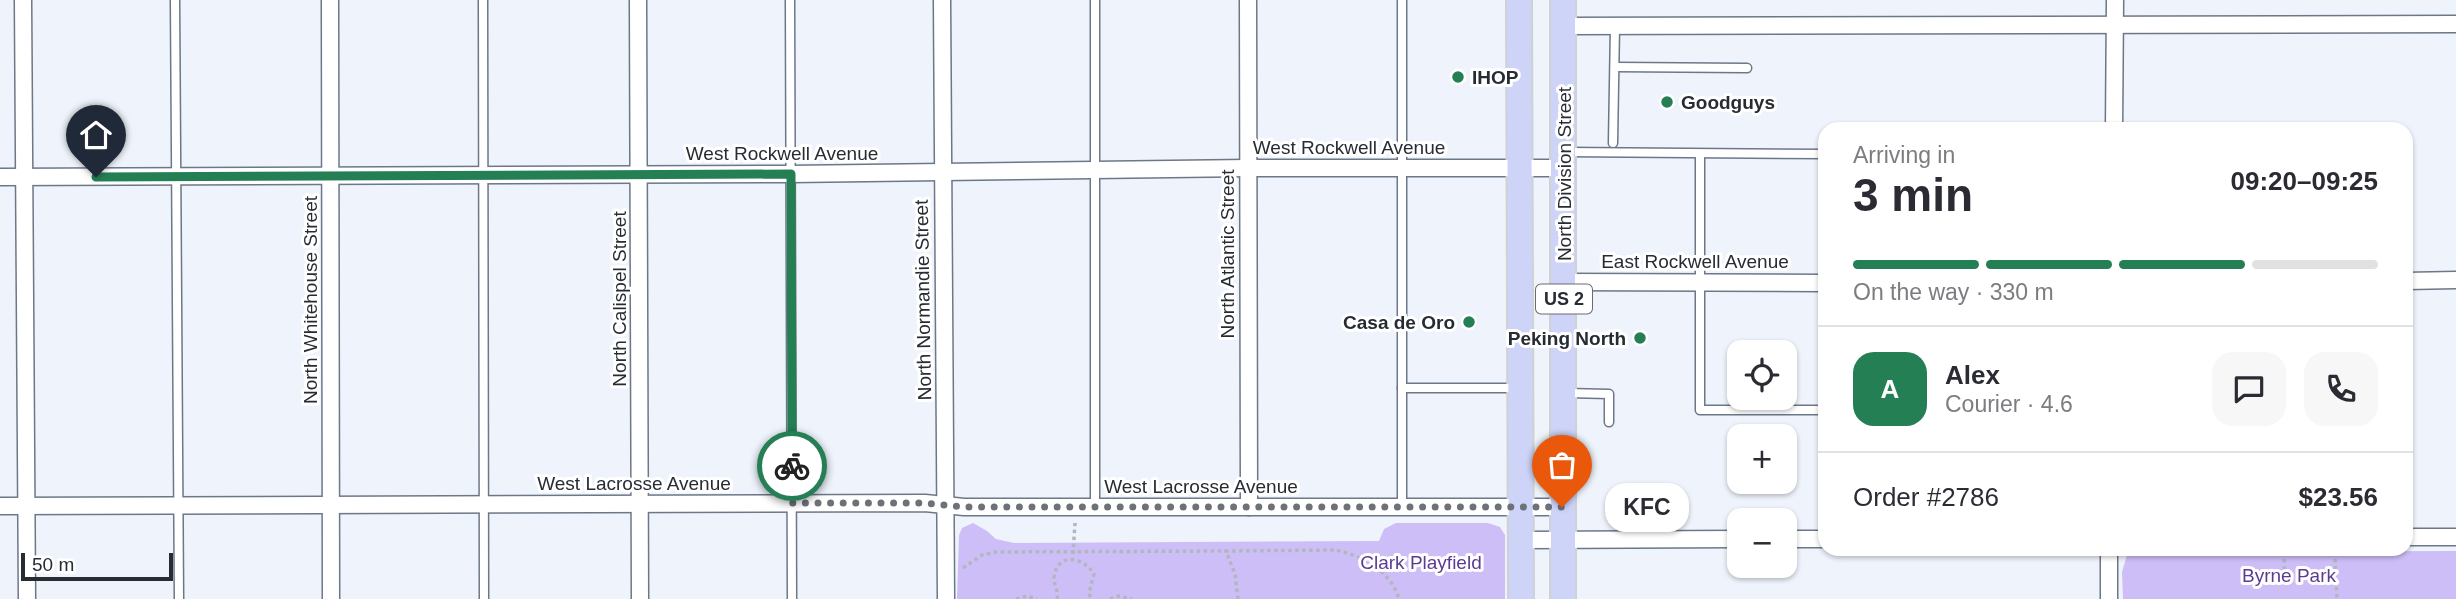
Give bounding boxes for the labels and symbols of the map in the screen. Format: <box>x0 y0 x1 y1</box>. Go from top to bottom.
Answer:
place label: IHOP <box>1472 67 1519 88</box>
marker: IHOP <box>1450 69 1466 85</box>
street label: North Division Street <box>1554 86 1575 261</box>
place label: Goodguys <box>1681 92 1775 113</box>
marker: Goodguys <box>1659 94 1675 110</box>
pin <box>66 105 126 177</box>
street label: West Rockwell Avenue <box>1253 137 1445 158</box>
street label: West Rockwell Avenue <box>686 143 878 164</box>
street label: North Atlantic Street <box>1217 169 1238 338</box>
street label: North Whitehouse Street <box>300 195 321 404</box>
street label: North Normandie Street <box>911 199 935 400</box>
street label: North Calispel Street <box>609 211 630 387</box>
street label: East Rockwell Avenue <box>1601 251 1789 272</box>
road number: US 2 <box>1536 284 1592 314</box>
place label: Casa de Oro <box>1343 312 1455 333</box>
marker: Casa de Oro <box>1461 314 1477 330</box>
place label: Peking North <box>1508 328 1626 349</box>
marker: Peking North <box>1632 330 1648 346</box>
courier <box>757 431 827 501</box>
pin <box>1532 435 1592 507</box>
street label: West Lacrosse Avenue <box>537 473 731 494</box>
street label: West Lacrosse Avenue <box>1104 476 1298 497</box>
callout: KFC <box>1604 482 1688 532</box>
scale bar <box>21 550 173 582</box>
park label: Clark Playfield <box>1360 552 1482 573</box>
park label: Byrne Park <box>2242 565 2336 586</box>

